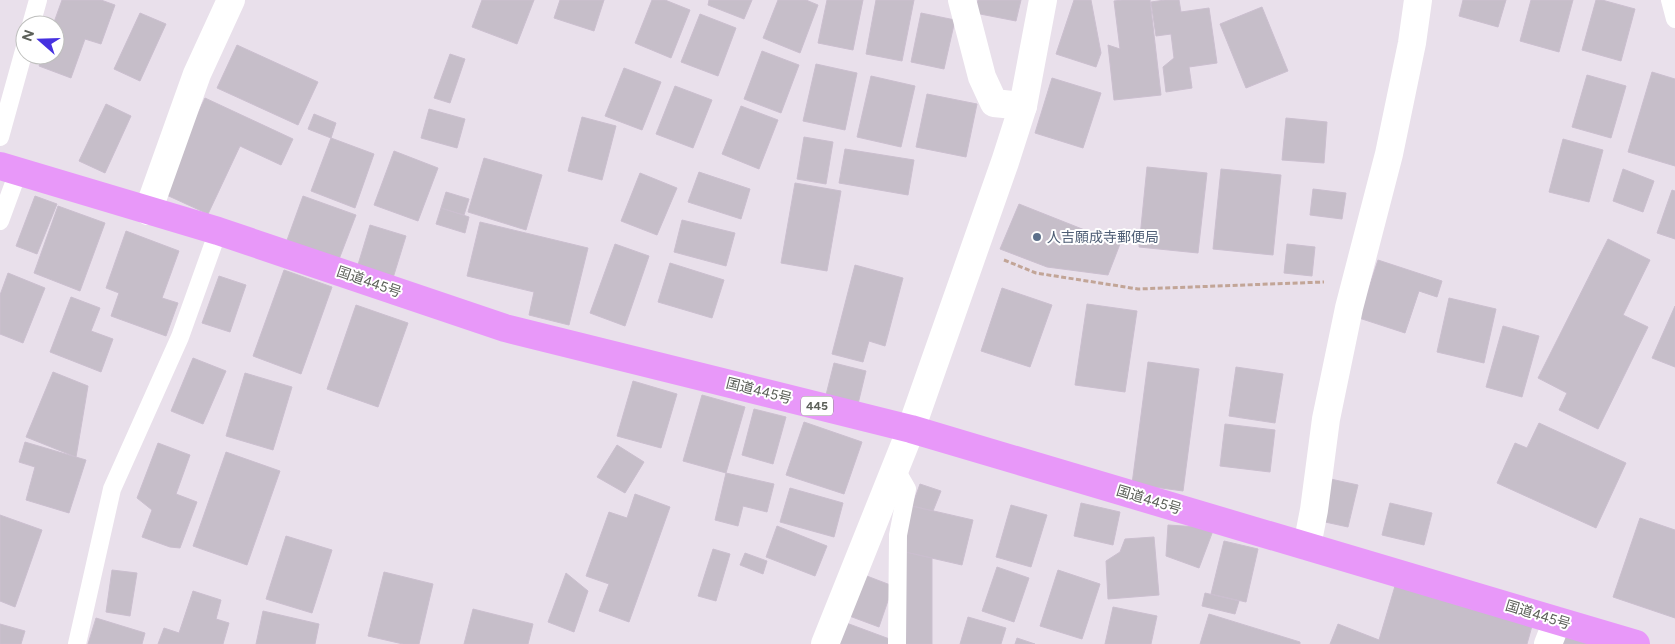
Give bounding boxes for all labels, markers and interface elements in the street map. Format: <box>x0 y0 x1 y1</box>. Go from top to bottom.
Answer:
north arrow <box>15 15 65 65</box>
text: N <box>18 28 38 44</box>
place label: 人吉願成寺郵便局 <box>1047 229 1159 246</box>
marker: 人吉願成寺郵便局 <box>1031 231 1043 243</box>
street label: 国道445号 <box>334 263 404 301</box>
street label: 国道445号 <box>724 375 794 407</box>
road number: 445 <box>801 396 833 416</box>
street label: 国道445号 <box>1114 482 1184 518</box>
street label: 国道445号 <box>1503 597 1573 633</box>

